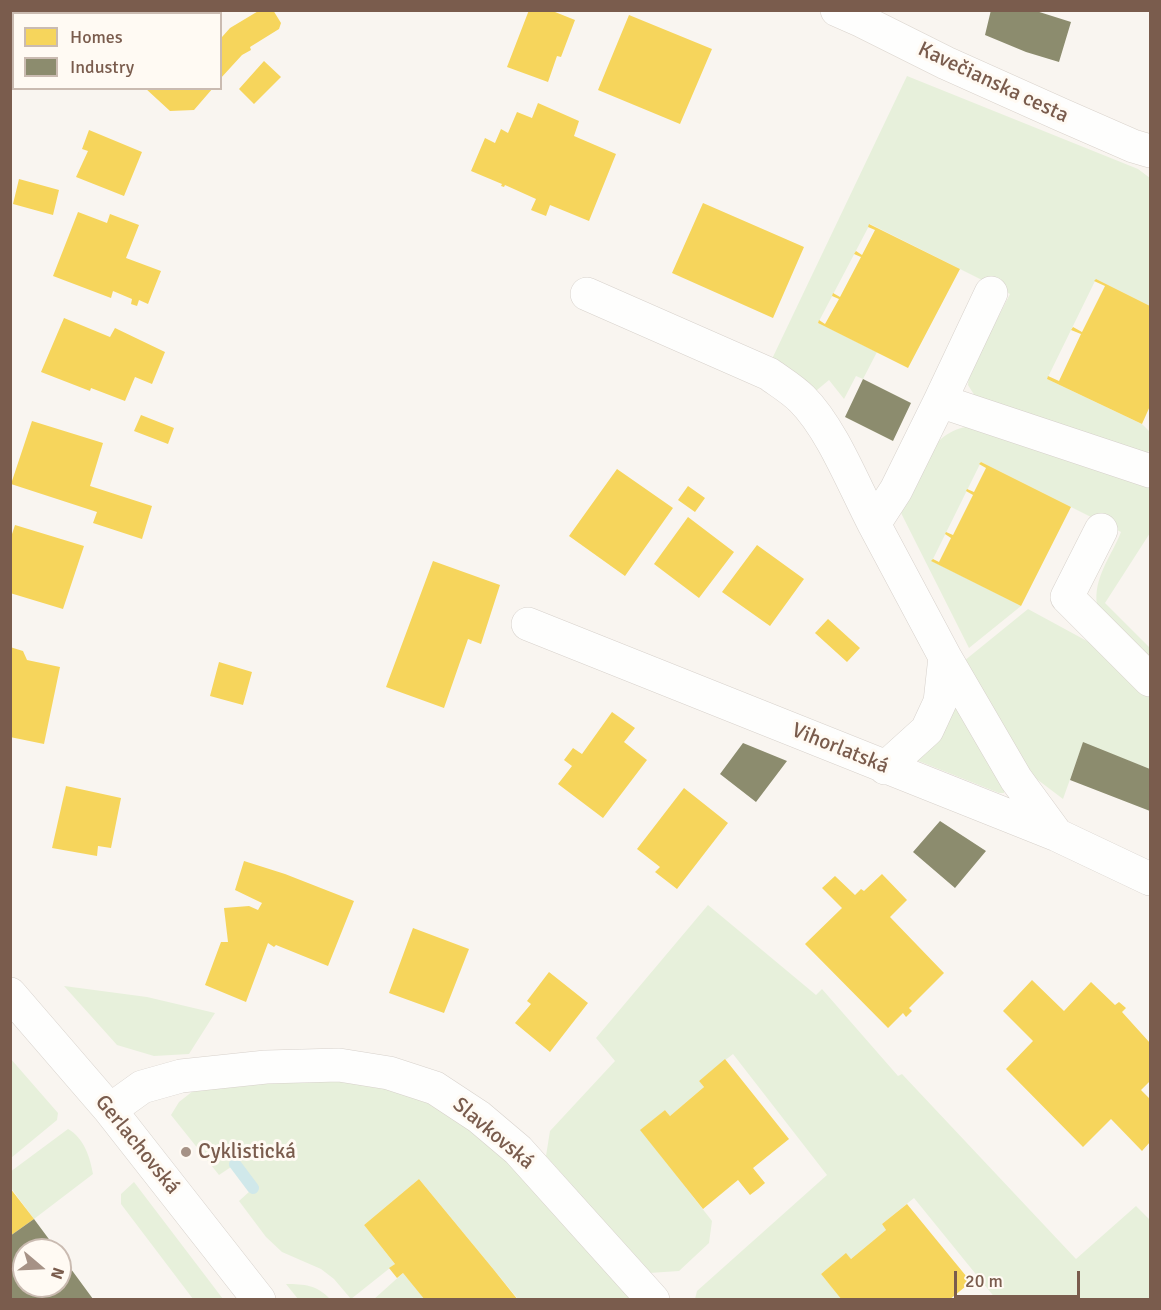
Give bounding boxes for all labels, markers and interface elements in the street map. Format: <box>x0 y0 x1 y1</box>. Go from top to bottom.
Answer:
legend <box>12 12 222 90</box>
text: Homes <box>70 26 123 48</box>
street label: Kavečianska cesta <box>914 37 1072 129</box>
text: Industry <box>70 56 134 78</box>
street label: Vihorlatská <box>788 718 892 780</box>
street label: Gerlachovská <box>89 1090 185 1200</box>
street label: Slavkovská <box>447 1093 539 1175</box>
place label: Cyklistická <box>198 1139 296 1165</box>
marker: Cyklistická <box>179 1145 193 1159</box>
north arrow <box>12 1238 72 1298</box>
scale bar <box>957 1259 1083 1297</box>
text: N <box>46 1265 68 1282</box>
text: 20 m <box>965 1270 1003 1292</box>

